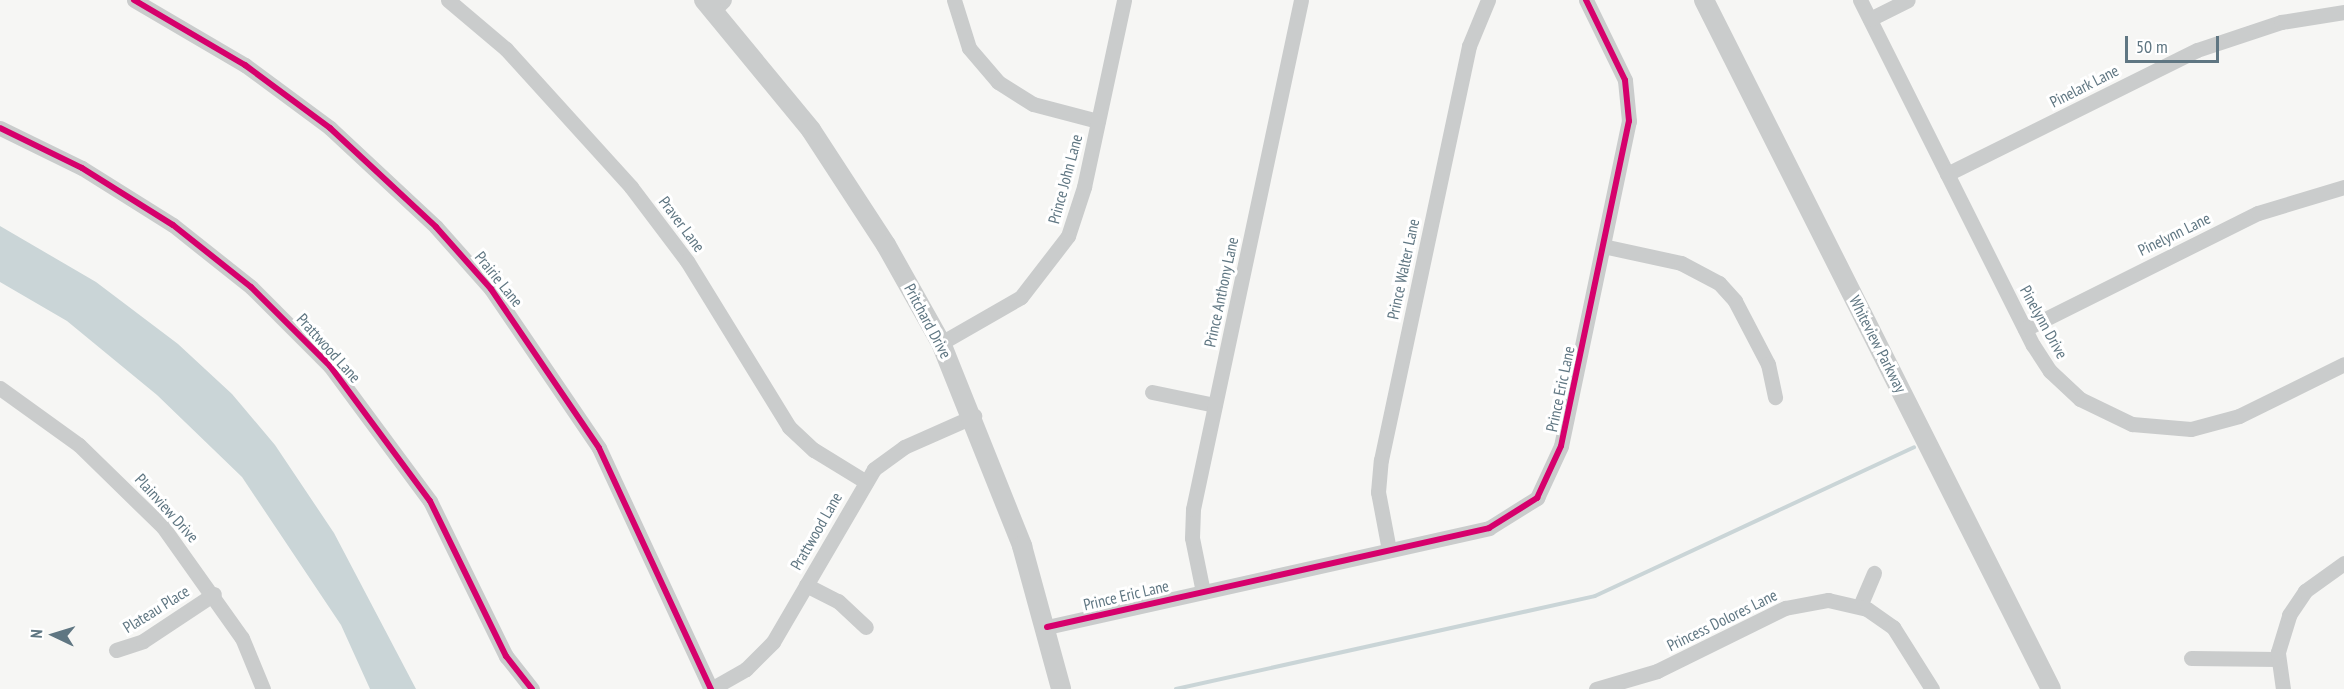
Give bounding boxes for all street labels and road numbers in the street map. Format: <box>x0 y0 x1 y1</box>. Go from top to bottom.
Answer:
street label: Pinelark Lane <box>2046 60 2122 112</box>
street label: Prince John Lane <box>1044 132 1086 226</box>
street label: Praver Lane <box>655 192 709 256</box>
street label: Pinelynn Lane <box>2135 208 2213 260</box>
street label: Prince Walter Lane <box>1383 217 1423 321</box>
street label: Prince Anthony Lane <box>1200 235 1242 349</box>
street label: Prairie Lane <box>471 248 527 310</box>
street label: Pritchard Drive <box>900 280 956 362</box>
street label: Pinelynn Drive <box>2016 282 2072 362</box>
street label: Whiteview Parkway <box>1845 292 1911 396</box>
street label: Prattwood Lane <box>293 310 365 386</box>
street label: Prince Eric Lane <box>1542 344 1578 434</box>
street label: Plainview Drive <box>131 470 203 546</box>
street label: Prattwood Lane <box>786 489 846 573</box>
street label: Prince Eric Lane <box>1081 576 1171 614</box>
street label: Plateau Place <box>119 581 193 637</box>
street label: Princess Dolores Lane <box>1664 585 1780 655</box>

